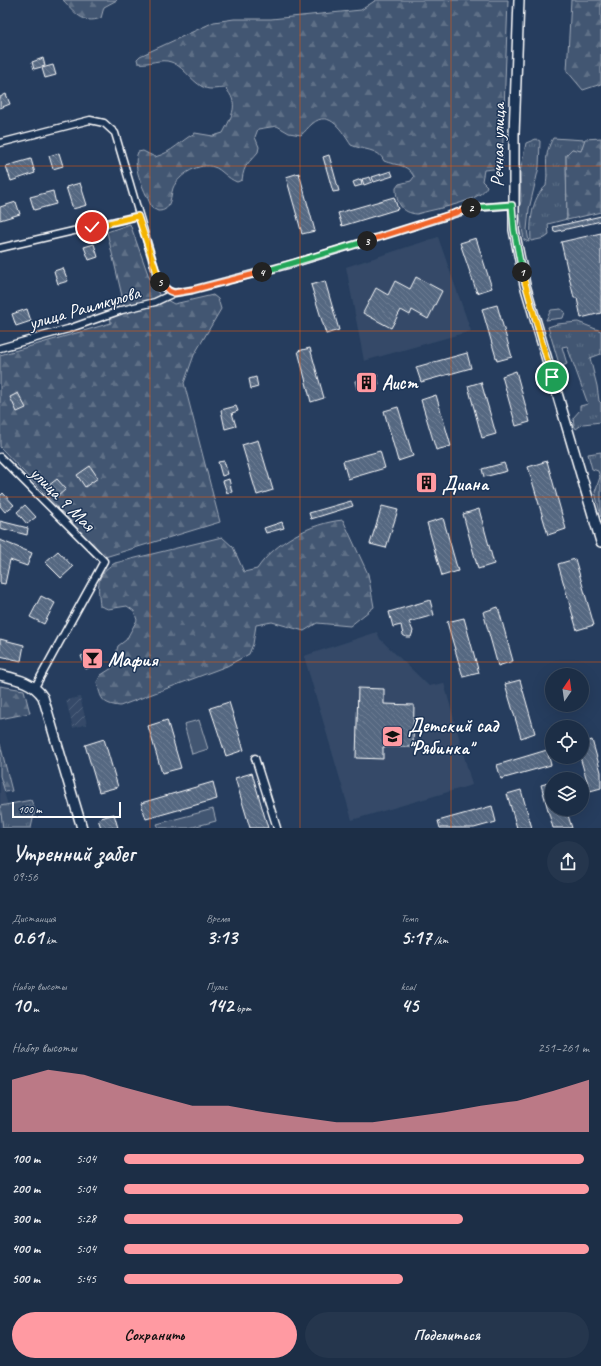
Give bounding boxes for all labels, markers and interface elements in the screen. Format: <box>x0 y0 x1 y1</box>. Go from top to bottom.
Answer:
street label: Речная улица <box>485 101 511 187</box>
pin: 2 <box>461 198 481 218</box>
text: 2 <box>469 201 473 215</box>
pin <box>75 210 109 244</box>
icon: check <box>81 216 103 238</box>
pin: 3 <box>357 231 377 251</box>
text: 3 <box>365 234 369 248</box>
pin: 4 <box>252 262 272 282</box>
pin: 1 <box>512 262 532 282</box>
text: 4 <box>260 265 264 279</box>
text: 1 <box>520 265 524 279</box>
pin: 5 <box>150 272 170 292</box>
text: 5 <box>158 275 162 289</box>
street label: улица Раимкулова <box>25 280 144 336</box>
pin <box>535 360 569 394</box>
icon: arrive <box>541 366 563 388</box>
building icon: Аист <box>354 369 380 395</box>
place label: Аист <box>382 371 419 395</box>
street label: улица 9 Мая <box>24 460 101 538</box>
building icon: Диана <box>414 470 440 496</box>
place label: Диана <box>442 472 490 496</box>
bar icon: Мафия <box>80 646 106 672</box>
place label: Мафия <box>108 648 159 672</box>
north arrow <box>545 668 589 712</box>
map controls <box>545 668 589 816</box>
place label: Детский сад "Рябинка" <box>408 714 500 760</box>
button: locate <box>545 720 589 764</box>
school or university icon: Детский сад "Рябинка" <box>380 723 406 749</box>
button: layers <box>545 772 589 816</box>
scale bar <box>12 800 121 819</box>
text: 100 m <box>18 802 42 816</box>
text: Утренний забег <box>12 840 135 868</box>
button: share <box>547 841 589 883</box>
text: 09:56 <box>12 869 38 885</box>
text: Дистанция <box>12 911 56 925</box>
text: Время <box>206 911 230 925</box>
text: Темп <box>401 911 418 925</box>
text: 0.61 <box>12 925 43 950</box>
text: 3:13 <box>206 925 237 950</box>
text: 5:17 <box>401 925 431 950</box>
text: km <box>43 933 57 947</box>
text: /km <box>431 933 448 947</box>
text: Набор высоты <box>12 979 67 993</box>
text: Пульс <box>206 979 228 993</box>
text: kcal <box>401 979 415 993</box>
text: 10 <box>12 993 30 1018</box>
text: 142 <box>206 993 233 1018</box>
text: 45 <box>401 993 418 1018</box>
text: m <box>30 1001 39 1015</box>
text: bpm <box>233 1001 251 1015</box>
text: Набор высоты <box>12 1040 77 1056</box>
text: 251–261 m <box>538 1040 589 1056</box>
text: 100 m <box>12 1151 40 1167</box>
text: 5:04 <box>76 1151 96 1167</box>
text: 200 m <box>12 1181 40 1197</box>
text: 5:04 <box>76 1181 96 1197</box>
text: 300 m <box>12 1211 40 1227</box>
text: 5:28 <box>76 1211 96 1227</box>
text: 400 m <box>12 1241 40 1257</box>
text: 5:04 <box>76 1241 96 1257</box>
text: 500 m <box>12 1271 40 1287</box>
text: 5:45 <box>76 1271 96 1287</box>
button: Сохранить <box>12 1312 297 1358</box>
button: Поделиться <box>305 1312 589 1358</box>

